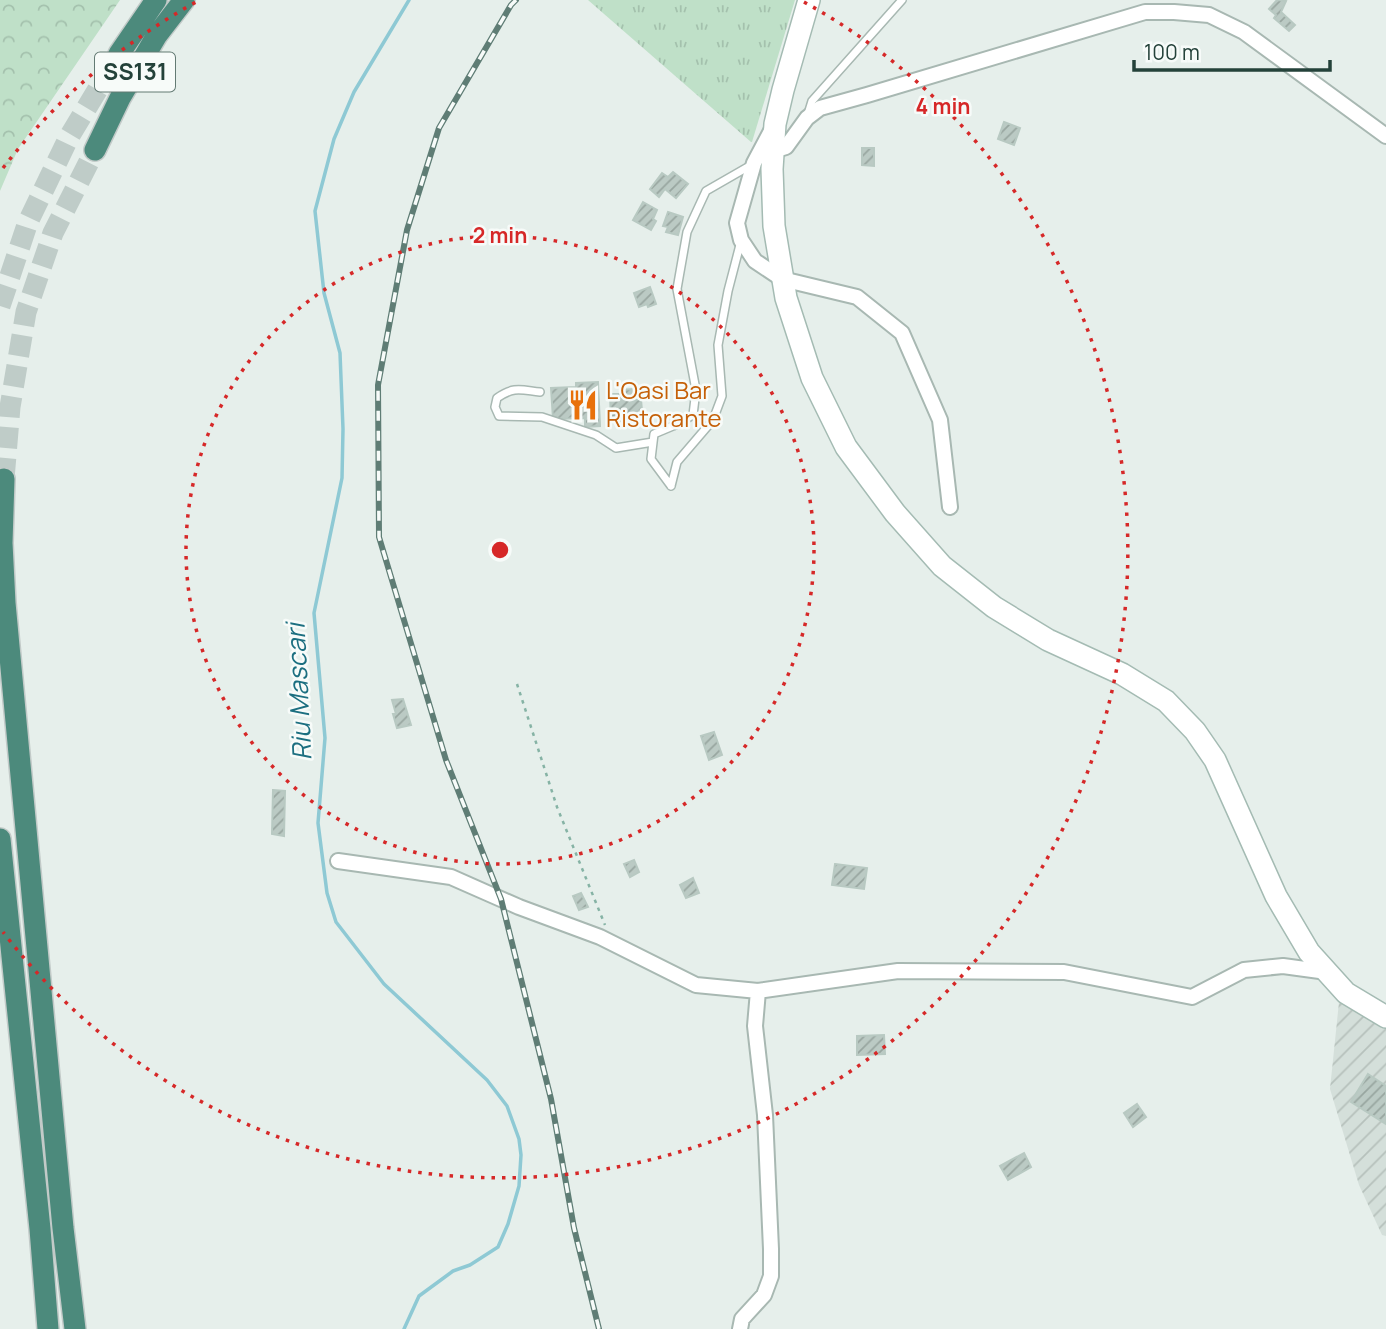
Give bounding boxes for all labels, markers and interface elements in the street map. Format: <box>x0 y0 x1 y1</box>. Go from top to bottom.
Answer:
scale bar <box>1134 28 1330 72</box>
text: 100 m <box>1144 38 1200 66</box>
road number: SS131 <box>95 53 175 92</box>
text: 4 min <box>916 92 970 120</box>
text: 2 min <box>473 221 527 249</box>
place label: L'Oasi Bar Ristorante <box>606 373 722 434</box>
restaurant icon: L'Oasi Bar Ristorante <box>566 388 600 422</box>
centre of rings <box>488 538 512 562</box>
water label: Riu Mascari <box>276 620 320 762</box>

